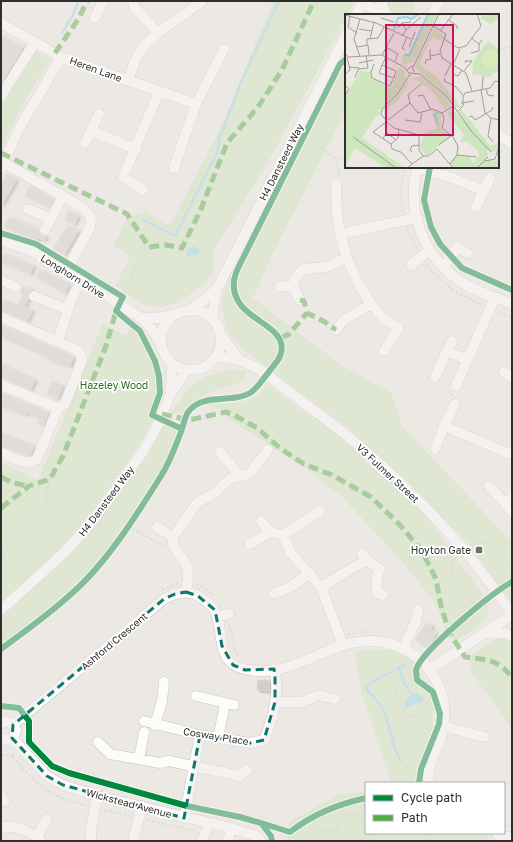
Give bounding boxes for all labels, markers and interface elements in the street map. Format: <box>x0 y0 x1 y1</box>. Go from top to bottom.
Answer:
inset map <box>345 14 499 168</box>
street label: Heren Lane <box>68 54 124 84</box>
street label: H4 Dansteed Way <box>256 121 306 203</box>
street label: Longhorn Drive <box>39 251 107 301</box>
park label: Hazeley Wood <box>80 379 148 391</box>
street label: V3 Fulmer Street <box>354 441 422 505</box>
street label: H4 Dansteed Way <box>76 463 137 538</box>
place label: Hoyton Gate <box>411 544 471 556</box>
marker: Hoyton Gate <box>474 545 484 555</box>
street label: Ashford Crescent <box>78 610 150 672</box>
street label: Cosway Place <box>182 725 250 747</box>
legend <box>365 782 505 834</box>
street label: Wickstead Avenue <box>85 786 173 820</box>
text: Cycle path <box>401 790 462 805</box>
text: Path <box>401 810 428 825</box>

